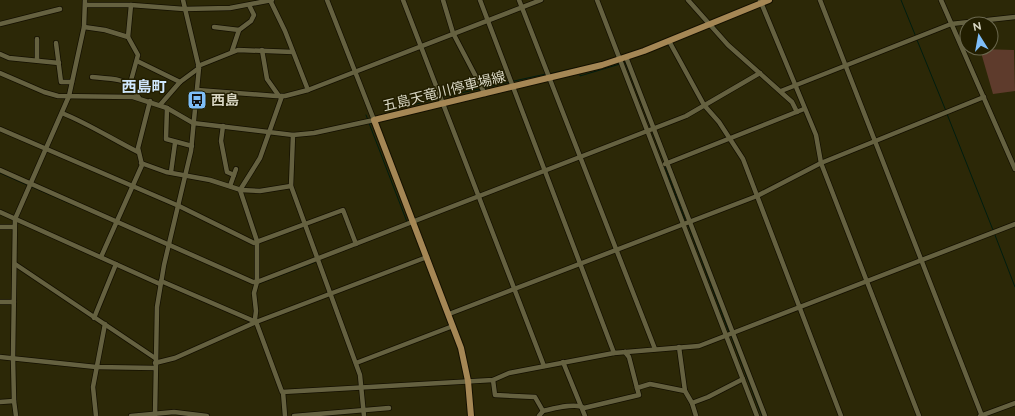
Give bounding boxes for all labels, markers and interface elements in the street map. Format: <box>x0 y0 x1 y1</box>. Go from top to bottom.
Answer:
north arrow <box>959 16 999 56</box>
text: N <box>972 19 983 34</box>
street label: 五島天竜川停車場線 <box>381 68 507 114</box>
district label: 西島町 <box>121 78 167 96</box>
bus stop icon: 西島 <box>186 89 208 111</box>
place label: 西島 <box>211 92 239 108</box>

